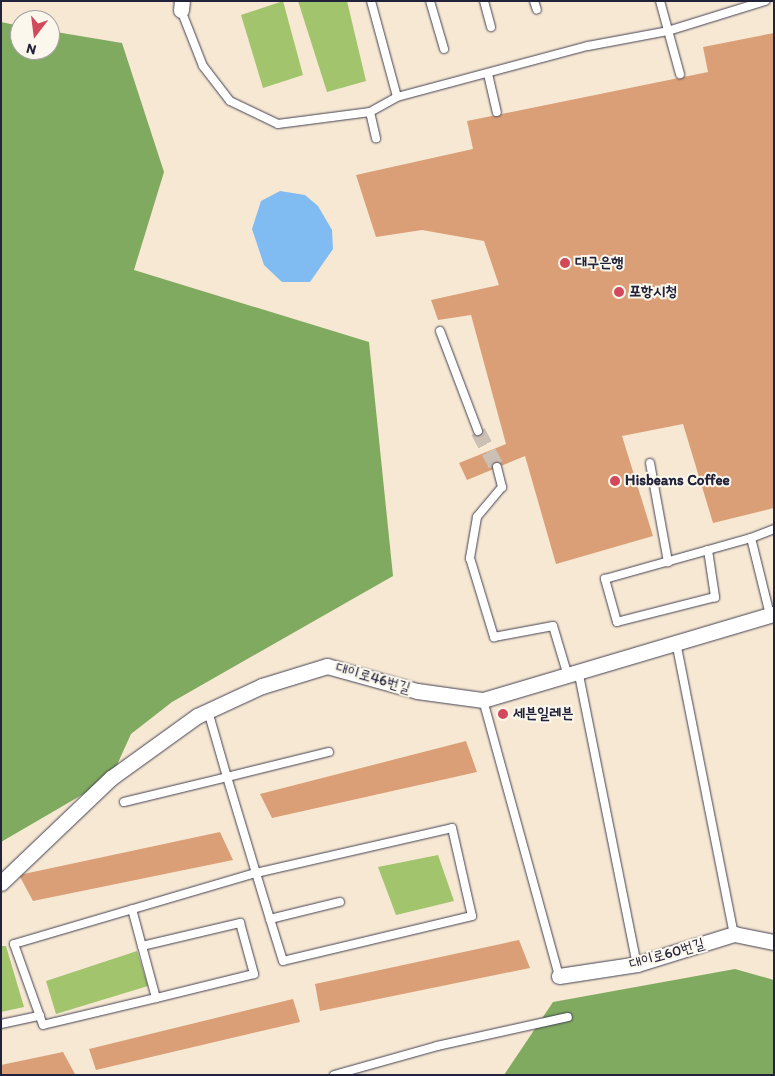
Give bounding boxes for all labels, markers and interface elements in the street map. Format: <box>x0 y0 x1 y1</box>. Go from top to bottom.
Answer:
north arrow <box>10 10 60 60</box>
text: N <box>24 40 38 58</box>
place label: 대구은행 <box>575 254 623 272</box>
marker: 대구은행 <box>559 257 571 269</box>
place label: 포항시청 <box>629 283 677 301</box>
marker: 포항시청 <box>613 286 625 298</box>
place label: Hisbeans Coffee <box>625 472 730 490</box>
marker: Hisbeans Coffee <box>609 475 621 487</box>
street label: 대이로46번길 <box>333 659 413 697</box>
place label: 세븐일레븐 <box>513 705 573 723</box>
marker: 세븐일레븐 <box>497 708 509 720</box>
street label: 대이로60번길 <box>627 935 707 973</box>

